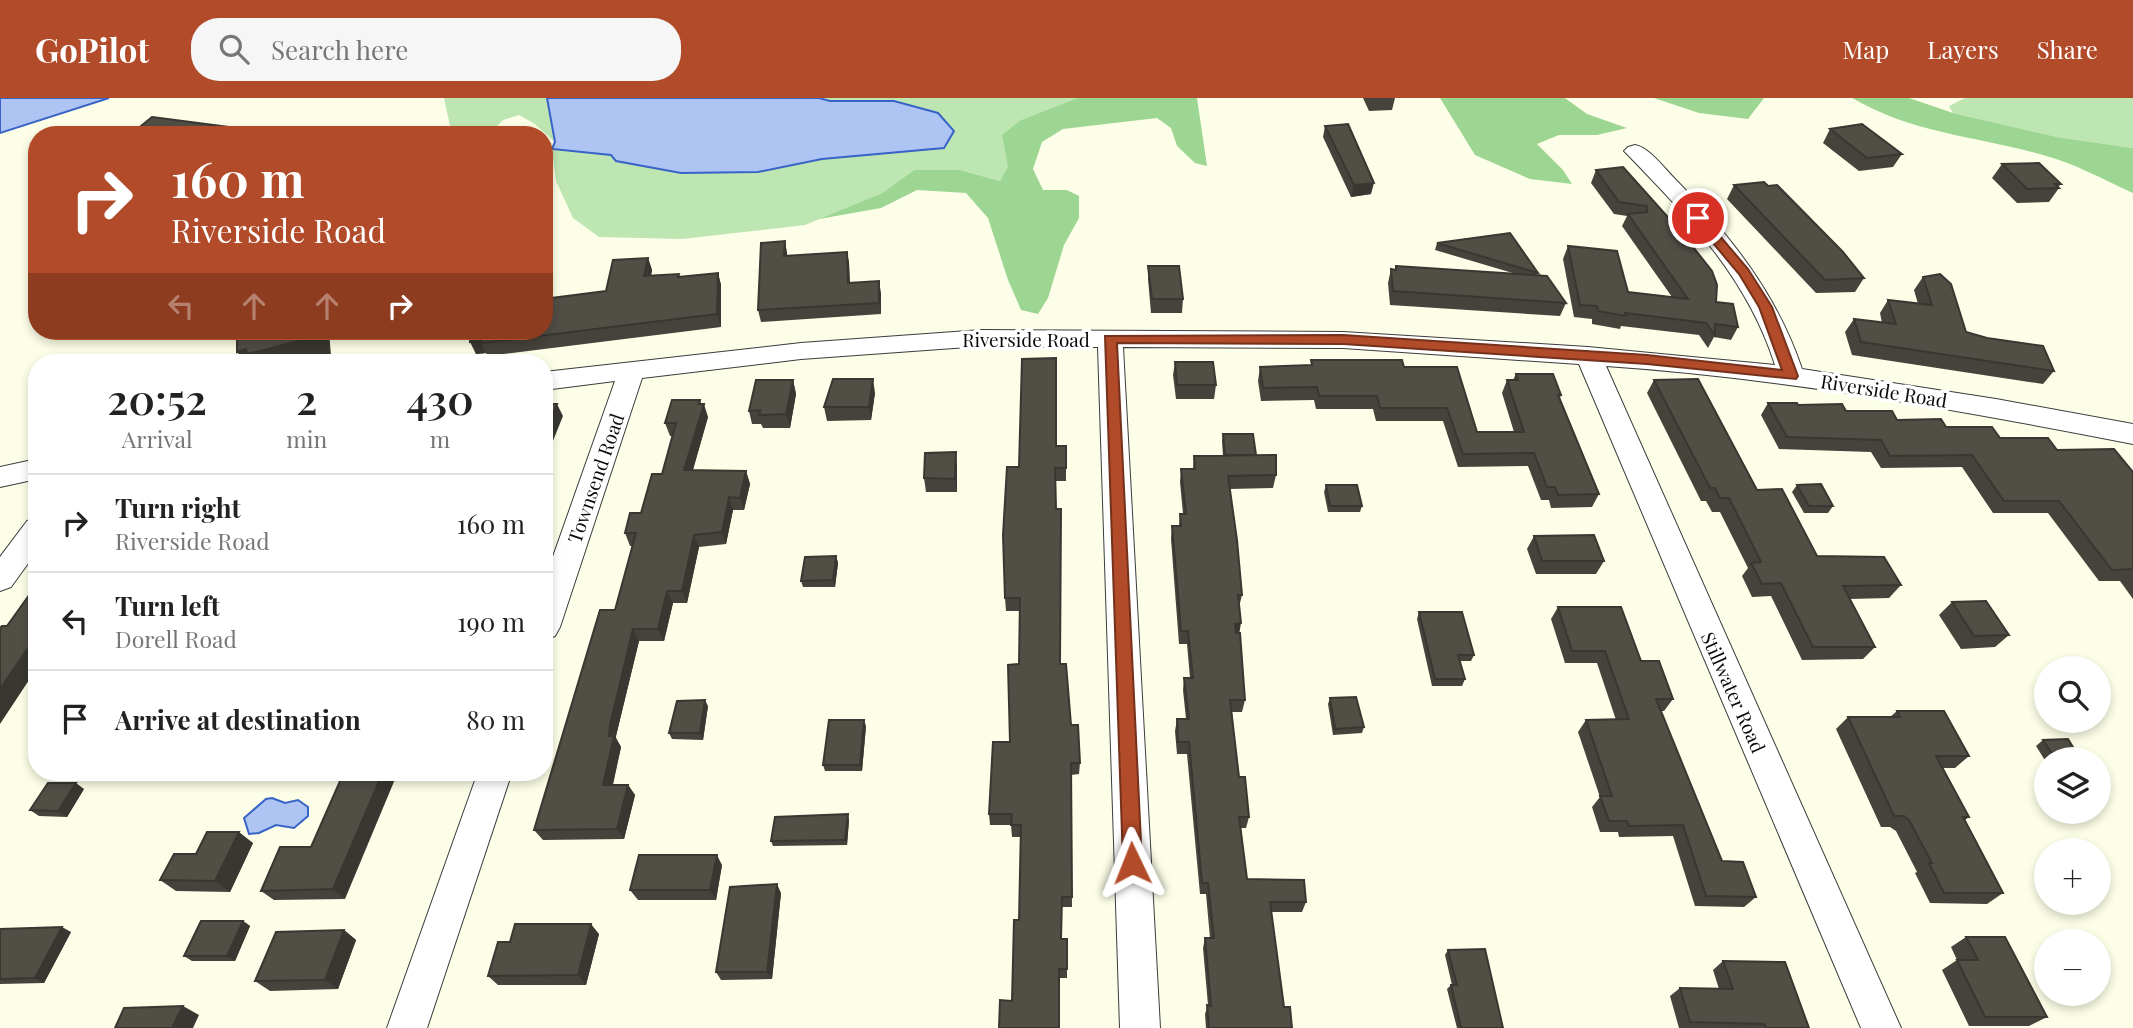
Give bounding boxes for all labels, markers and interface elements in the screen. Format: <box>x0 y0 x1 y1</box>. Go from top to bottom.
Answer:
search box <box>191 18 681 81</box>
text: GoPilot <box>35 27 149 71</box>
icon: search <box>215 30 253 68</box>
text: Search here <box>271 32 408 67</box>
text: Map <box>1843 33 1889 65</box>
text: Layers <box>1927 33 1999 65</box>
text: Share <box>2037 33 2098 65</box>
text: 160 m <box>171 145 305 210</box>
icon: right <box>56 154 147 245</box>
pin <box>1668 188 1728 248</box>
icon: arrive <box>1679 199 1717 237</box>
text: Riverside Road <box>171 208 386 251</box>
icon: left <box>162 287 200 325</box>
icon: ahead <box>235 287 273 325</box>
icon: ahead <box>308 287 346 325</box>
icon: right <box>381 287 419 325</box>
street label: Riverside Road <box>962 326 1090 352</box>
street label: Riverside Road <box>1819 367 1949 413</box>
text: 20:52 <box>107 370 207 426</box>
text: 2 <box>296 370 317 426</box>
text: 430 <box>406 370 474 426</box>
street label: Townsend Road <box>561 410 629 546</box>
text: Arrival <box>122 423 193 454</box>
text: min <box>286 423 327 454</box>
text: m <box>430 423 450 454</box>
text: Turn right <box>115 490 241 525</box>
icon: right <box>56 504 94 542</box>
text: 160 m <box>457 506 525 541</box>
text: Riverside Road <box>115 525 270 556</box>
text: Turn left <box>115 588 220 623</box>
icon: left <box>56 602 94 640</box>
text: 190 m <box>457 604 525 639</box>
text: Dorell Road <box>115 623 237 654</box>
street label: Stillwater Road <box>1696 627 1772 757</box>
map controls <box>2034 656 2111 1006</box>
button: search <box>2034 656 2111 733</box>
icon: arrive <box>56 700 94 738</box>
text: Arrive at destination <box>115 702 361 737</box>
text: 80 m <box>466 702 525 737</box>
button: layers <box>2034 747 2111 824</box>
position arrow <box>1095 826 1169 900</box>
button: + <box>2034 838 2111 915</box>
button: − <box>2034 929 2111 1006</box>

